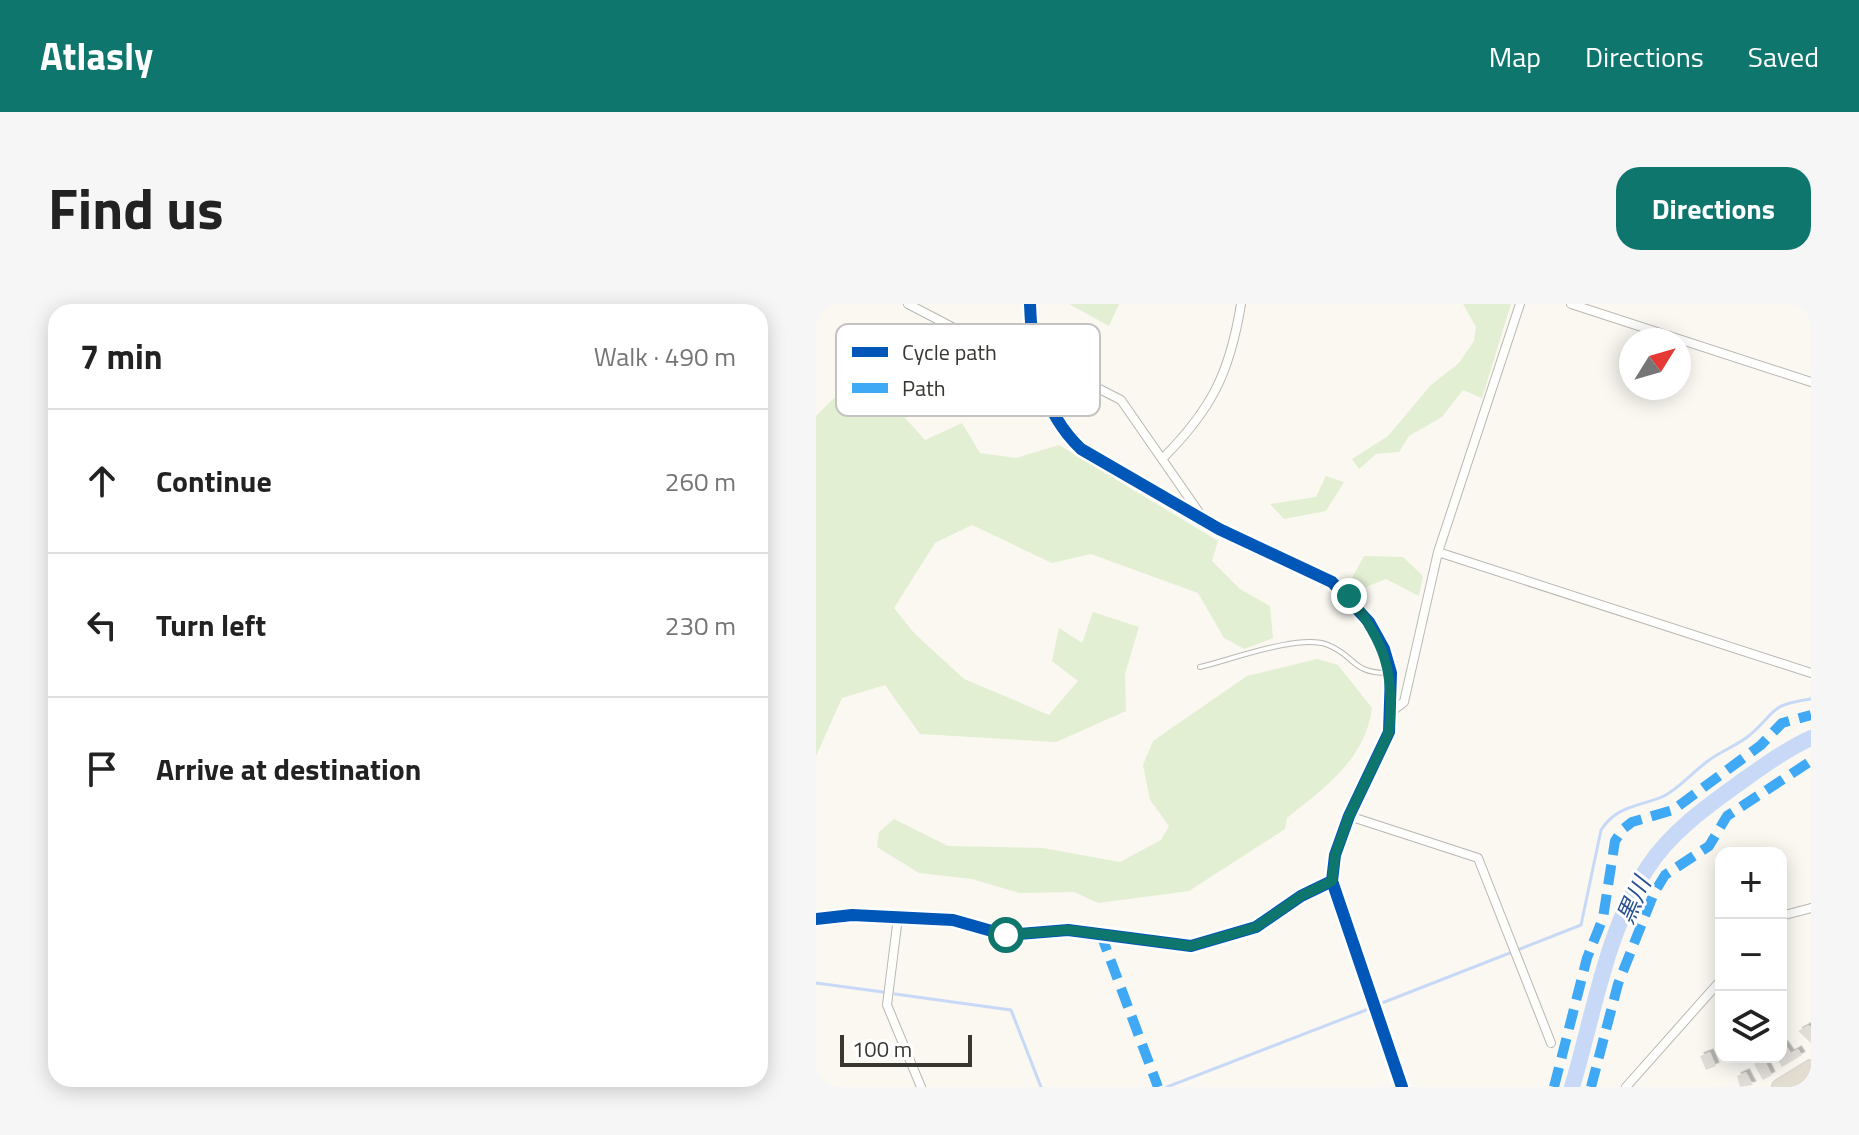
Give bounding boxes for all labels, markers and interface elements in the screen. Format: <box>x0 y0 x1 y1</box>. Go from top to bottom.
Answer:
text: Atlasly <box>40 27 153 85</box>
text: Map <box>1489 35 1541 78</box>
text: Directions <box>1585 35 1704 78</box>
text: Saved <box>1748 35 1819 78</box>
text: Find us <box>48 166 224 251</box>
button: Directions <box>1616 167 1811 250</box>
legend <box>836 324 1100 416</box>
north arrow <box>1619 328 1691 400</box>
text: 7 min <box>80 330 163 382</box>
text: Cycle path <box>902 335 997 369</box>
text: Walk · 490 m <box>594 337 736 376</box>
text: Path <box>902 371 946 405</box>
text: Continue <box>156 458 272 504</box>
icon: ahead <box>80 459 124 503</box>
text: 260 m <box>665 462 736 501</box>
route end <box>1331 578 1367 614</box>
text: Turn left <box>156 602 266 648</box>
icon: left <box>80 603 124 647</box>
text: 230 m <box>665 606 736 645</box>
text: Arrive at destination <box>156 746 421 792</box>
icon: arrive <box>80 747 124 791</box>
map controls <box>1715 847 1787 1063</box>
button: + <box>1715 847 1787 919</box>
water label: 黒川 <box>1607 868 1660 929</box>
route start <box>988 917 1024 953</box>
button: − <box>1715 919 1787 991</box>
button: layers <box>1715 991 1787 1063</box>
scale bar <box>840 1031 972 1067</box>
text: 100 m <box>852 1032 912 1066</box>

